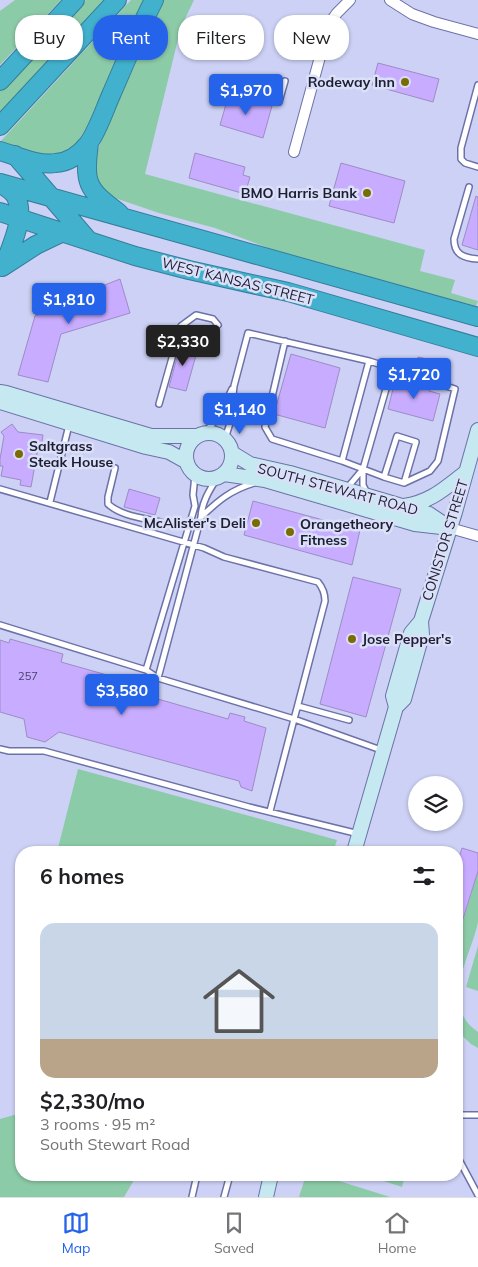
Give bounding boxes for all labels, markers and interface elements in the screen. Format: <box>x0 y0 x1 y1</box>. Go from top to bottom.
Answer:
chip: Buy <box>15 15 83 60</box>
chip: Rent <box>93 15 168 60</box>
chip: Filters <box>178 15 264 60</box>
chip: New <box>274 15 349 60</box>
place label: Rodeway Inn <box>308 73 395 91</box>
pin: $1,970 <box>205 74 287 116</box>
marker: Rodeway Inn <box>399 76 411 88</box>
text: $1,970 <box>220 80 272 100</box>
place label: BMO Harris Bank <box>241 184 357 202</box>
marker: BMO Harris Bank <box>361 187 373 199</box>
street label: WEST KANSAS STREET <box>160 253 316 309</box>
pin: $1,810 <box>28 282 110 325</box>
text: $1,810 <box>43 289 95 309</box>
pin: $2,330 <box>142 324 224 367</box>
text: $2,330 <box>157 331 209 351</box>
pin: $1,720 <box>373 358 455 400</box>
text: $1,720 <box>388 364 440 384</box>
pin: $1,140 <box>199 392 281 435</box>
text: $1,140 <box>214 399 266 419</box>
place label: Saltgrass Steak House <box>29 437 114 471</box>
marker: Saltgrass Steak House <box>13 448 25 460</box>
street label: SOUTH STEWART ROAD <box>256 459 420 519</box>
street label: CONISTOR STREET <box>418 477 472 603</box>
place label: McAlister's Deli <box>144 514 246 532</box>
place label: Orangetheory Fitness <box>300 515 394 549</box>
marker: McAlister's Deli <box>250 517 262 529</box>
marker: Orangetheory Fitness <box>284 526 296 538</box>
place label: Jose Pepper's <box>362 630 451 648</box>
marker: Jose Pepper's <box>346 633 358 645</box>
house number: 257 <box>18 669 38 683</box>
pin: $3,580 <box>81 674 163 716</box>
text: $3,580 <box>96 680 148 700</box>
map controls <box>408 776 463 831</box>
button: layers <box>408 776 463 831</box>
icon: filters <box>410 862 438 890</box>
text: 6 homes <box>40 863 124 889</box>
icon: home <box>194 956 284 1046</box>
text: $2,330/mo <box>40 1088 145 1114</box>
text: 3 rooms · 95 m² <box>40 1114 155 1134</box>
text: South Stewart Road <box>40 1134 190 1154</box>
tab: Map <box>62 1209 91 1257</box>
tab: Saved <box>214 1209 254 1257</box>
tab: Home <box>378 1209 416 1257</box>

